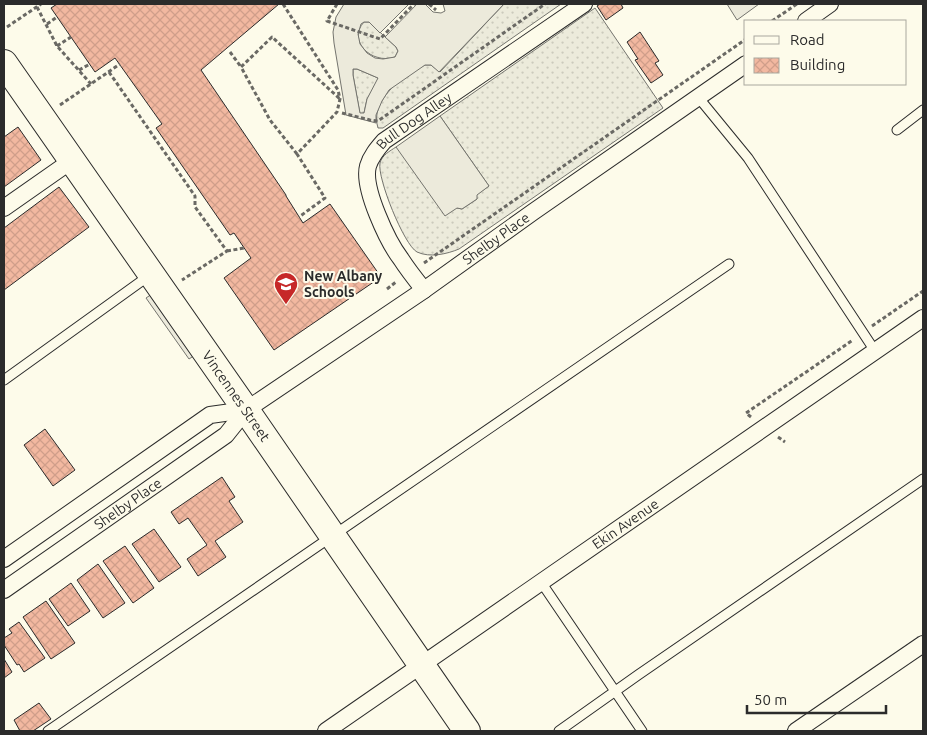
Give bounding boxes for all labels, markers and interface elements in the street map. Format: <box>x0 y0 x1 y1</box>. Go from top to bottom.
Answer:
legend <box>744 20 907 85</box>
text: Road <box>790 31 825 48</box>
text: Building <box>790 56 845 73</box>
street label: Bull Dog Alley <box>373 89 455 152</box>
street label: Shelby Place <box>459 209 533 268</box>
place label: New Albany Schools <box>304 268 383 300</box>
school or university icon: New Albany Schools <box>273 271 299 305</box>
street label: Vincennes Street <box>199 348 274 445</box>
street label: Shelby Place <box>91 475 165 533</box>
street label: Ekin Avenue <box>589 495 661 552</box>
scale bar <box>747 682 886 714</box>
text: 50 m <box>754 691 787 708</box>

